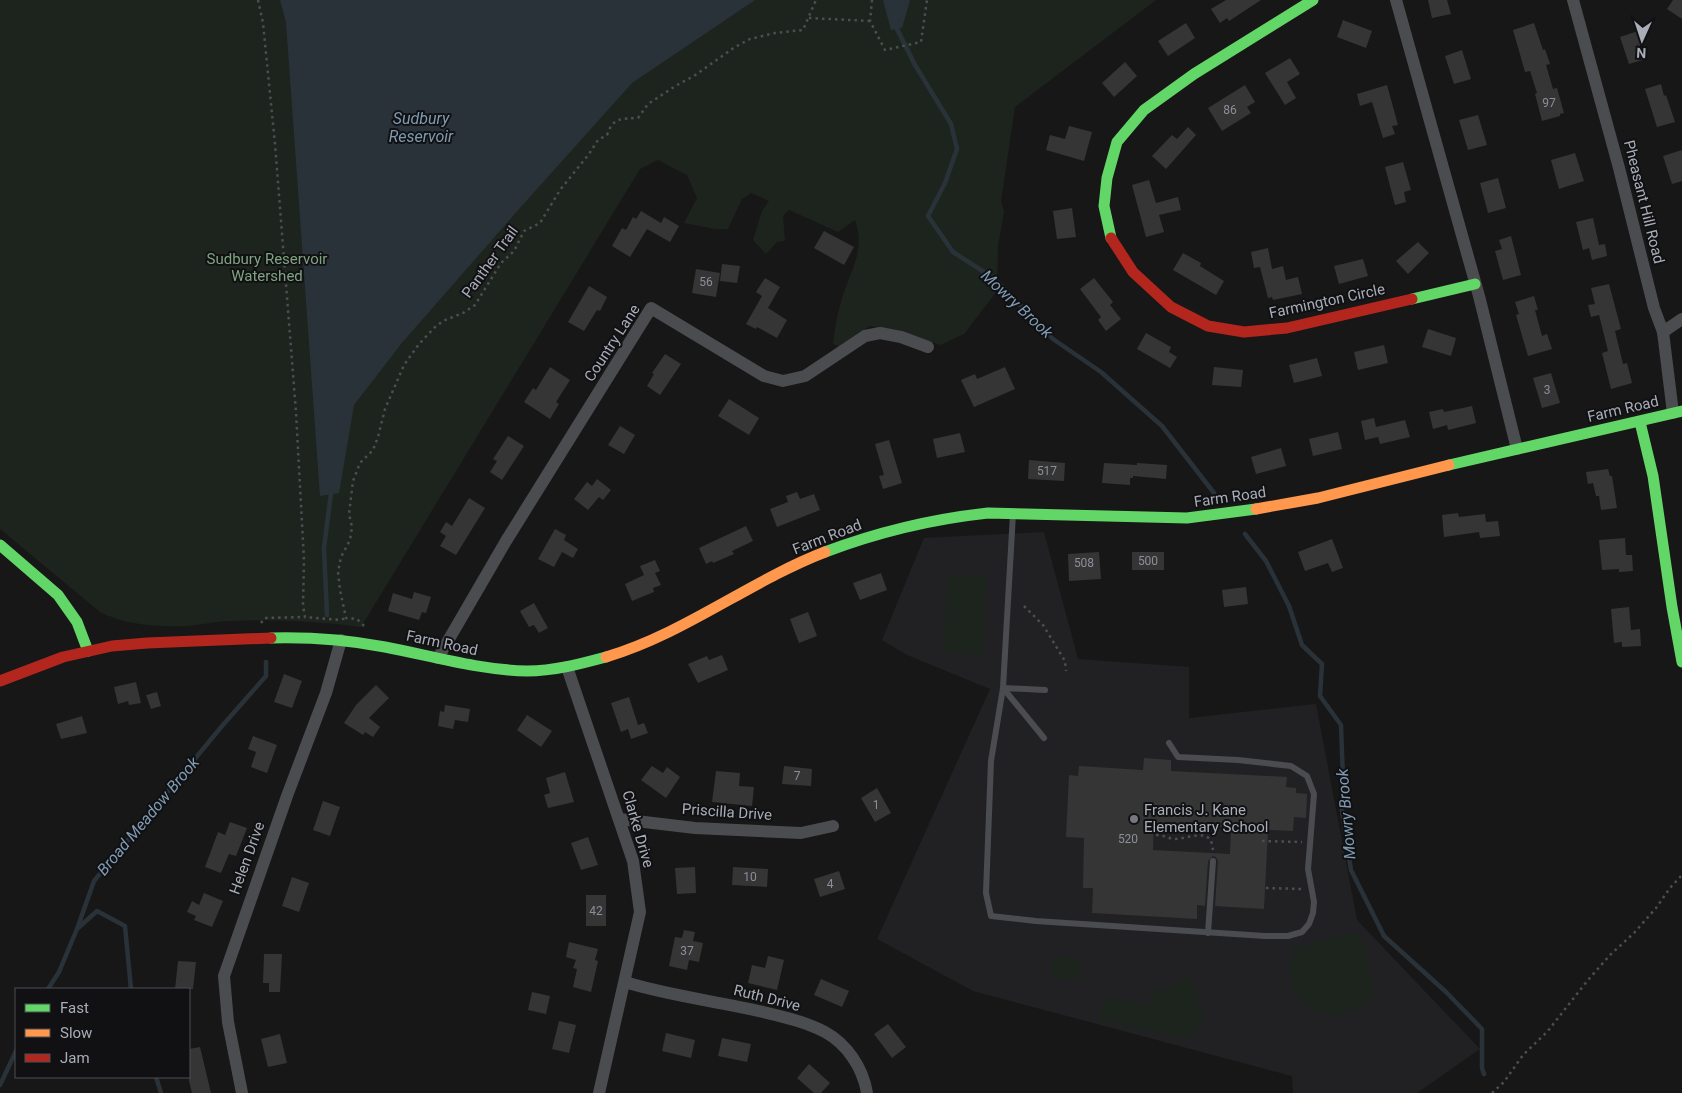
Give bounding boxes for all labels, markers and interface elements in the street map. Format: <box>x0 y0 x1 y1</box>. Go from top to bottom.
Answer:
north arrow <box>1617 15 1667 65</box>
text: N <box>1636 45 1647 61</box>
house number: 97 <box>1542 96 1556 110</box>
house number: 86 <box>1223 103 1237 117</box>
water label: Sudbury Reservoir <box>389 109 454 146</box>
street label: Pheasant Hill Road <box>1620 138 1668 266</box>
street label: Panther Trail <box>458 223 522 301</box>
park label: Sudbury Reservoir Watershed <box>207 250 327 285</box>
water label: Mowry Brook <box>977 266 1058 343</box>
house number: 56 <box>699 275 713 289</box>
street label: Farmington Circle <box>1267 280 1387 322</box>
street label: Country Lane <box>580 301 644 385</box>
house number: 3 <box>1544 383 1550 397</box>
street label: Farm Road <box>1586 392 1660 426</box>
house number: 517 <box>1037 464 1057 478</box>
street label: Farm Road <box>1193 483 1267 511</box>
street label: Farm Road <box>790 516 864 558</box>
house number: 500 <box>1138 554 1158 568</box>
house number: 508 <box>1074 556 1094 570</box>
street label: Farm Road <box>405 627 479 659</box>
water label: Broad Meadow Brook <box>93 752 204 879</box>
water label: Mowry Brook <box>1332 767 1359 860</box>
house number: 7 <box>794 769 801 783</box>
street label: Clarke Drive <box>618 788 658 870</box>
house number: 1 <box>873 798 879 812</box>
street label: Priscilla Drive <box>681 800 773 824</box>
place label: Francis J. Kane Elementary School <box>1144 801 1268 836</box>
marker: Francis J. Kane Elementary School <box>1128 813 1140 825</box>
street label: Helen Drive <box>226 819 268 897</box>
house number: 520 <box>1118 832 1138 846</box>
house number: 10 <box>743 870 757 884</box>
house number: 4 <box>827 877 834 891</box>
house number: 42 <box>589 904 603 918</box>
house number: 37 <box>680 944 694 958</box>
street label: Ruth Drive <box>732 981 802 1015</box>
legend <box>15 988 190 1078</box>
text: Fast <box>60 999 89 1017</box>
text: Slow <box>60 1024 92 1042</box>
text: Jam <box>60 1049 90 1067</box>

